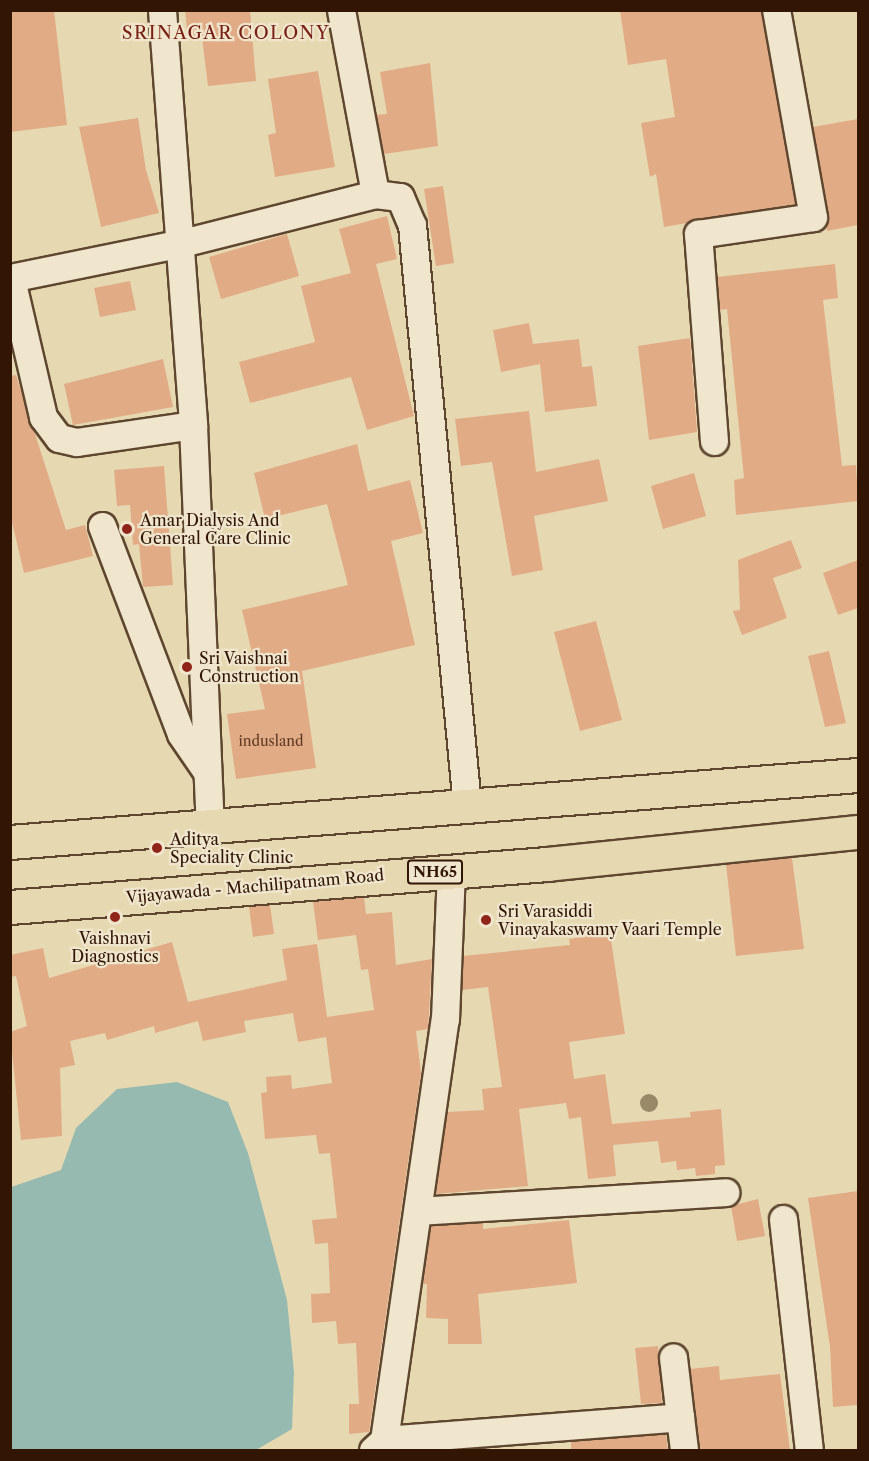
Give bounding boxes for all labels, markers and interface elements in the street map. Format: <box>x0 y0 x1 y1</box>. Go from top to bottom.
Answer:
district label: SRINAGAR COLONY <box>121 22 331 44</box>
place label: Amar Dialysis And General Care Clinic <box>140 510 291 548</box>
marker: Amar Dialysis And General Care Clinic <box>118 520 136 538</box>
place label: Sri Vaishnai Construction <box>199 648 299 686</box>
marker: Sri Vaishnai Construction <box>180 660 194 674</box>
house number: indusland <box>238 733 304 749</box>
place label: Aditya Speciality Clinic <box>170 829 294 867</box>
marker: Aditya Speciality Clinic <box>148 839 166 857</box>
road number: NH65 <box>406 860 464 884</box>
street label: Vijayawada - Machilipatnam Road <box>125 865 385 907</box>
place label: Sri Varasiddi Vinayakaswamy Vaari Temple <box>498 901 723 939</box>
marker: Vaishnavi Diagnostics <box>106 908 124 926</box>
marker: Sri Varasiddi Vinayakaswamy Vaari Temple <box>479 913 493 927</box>
place label: Vaishnavi Diagnostics <box>71 928 159 966</box>

